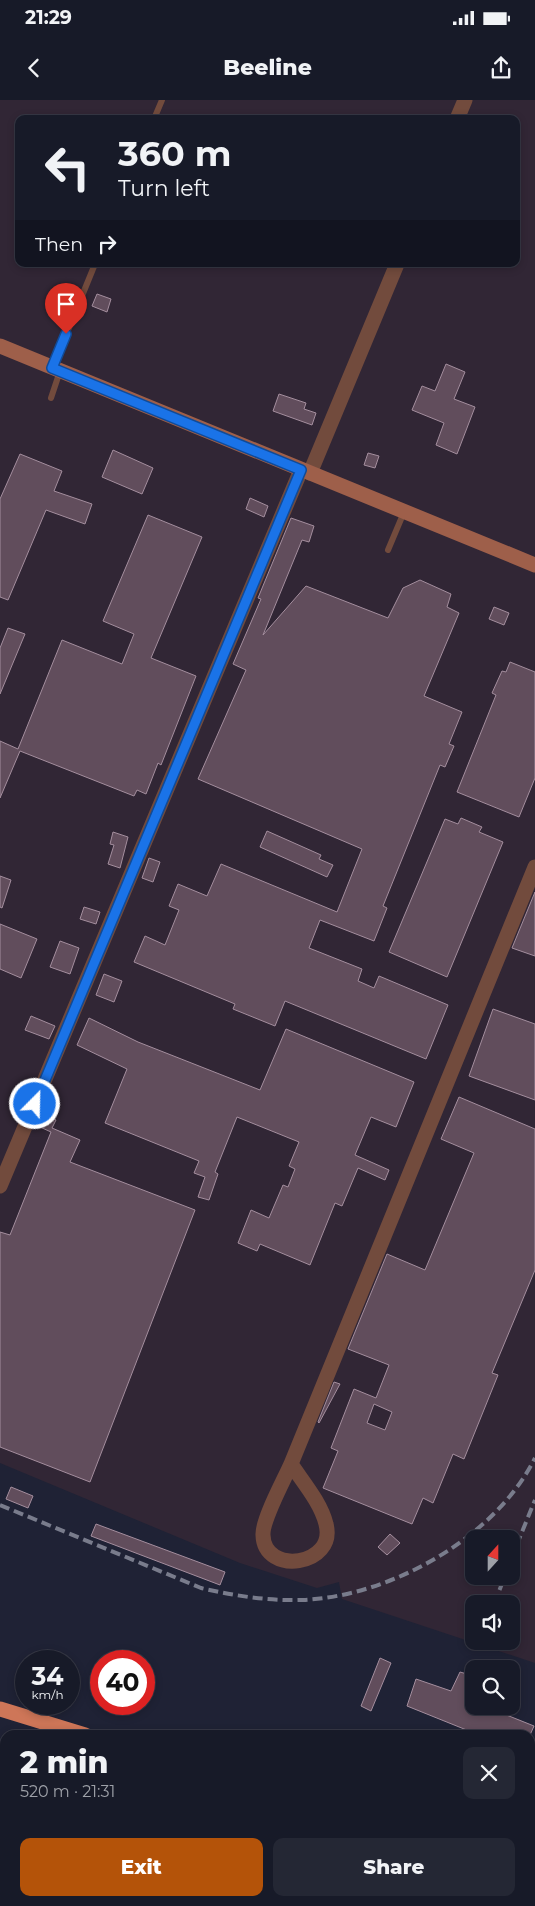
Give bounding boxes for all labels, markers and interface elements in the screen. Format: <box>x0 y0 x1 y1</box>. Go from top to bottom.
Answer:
text: 21:29 <box>25 6 72 29</box>
icon: back <box>20 54 48 82</box>
text: Beeline <box>223 54 312 81</box>
icon: share <box>487 54 515 82</box>
text: 360 m <box>118 132 231 175</box>
icon: left <box>35 135 100 200</box>
text: Turn left <box>118 175 210 202</box>
icon: right <box>93 230 121 258</box>
text: Then <box>35 233 83 256</box>
pin <box>45 283 87 334</box>
icon: arrive <box>52 290 80 318</box>
position arrow <box>8 1077 60 1129</box>
north arrow <box>465 1530 520 1585</box>
map controls <box>465 1530 520 1715</box>
button: sound <box>465 1595 520 1650</box>
speed limit sign: 40 <box>90 1650 155 1715</box>
button: search <box>465 1660 520 1715</box>
text: 34 <box>31 1661 64 1691</box>
text: km/h <box>31 1687 64 1702</box>
text: 2 min <box>20 1744 108 1781</box>
button: close <box>463 1747 515 1799</box>
text: 520 m · 21:31 <box>20 1782 115 1801</box>
button: Exit <box>20 1838 263 1896</box>
button: Share <box>273 1838 515 1896</box>

